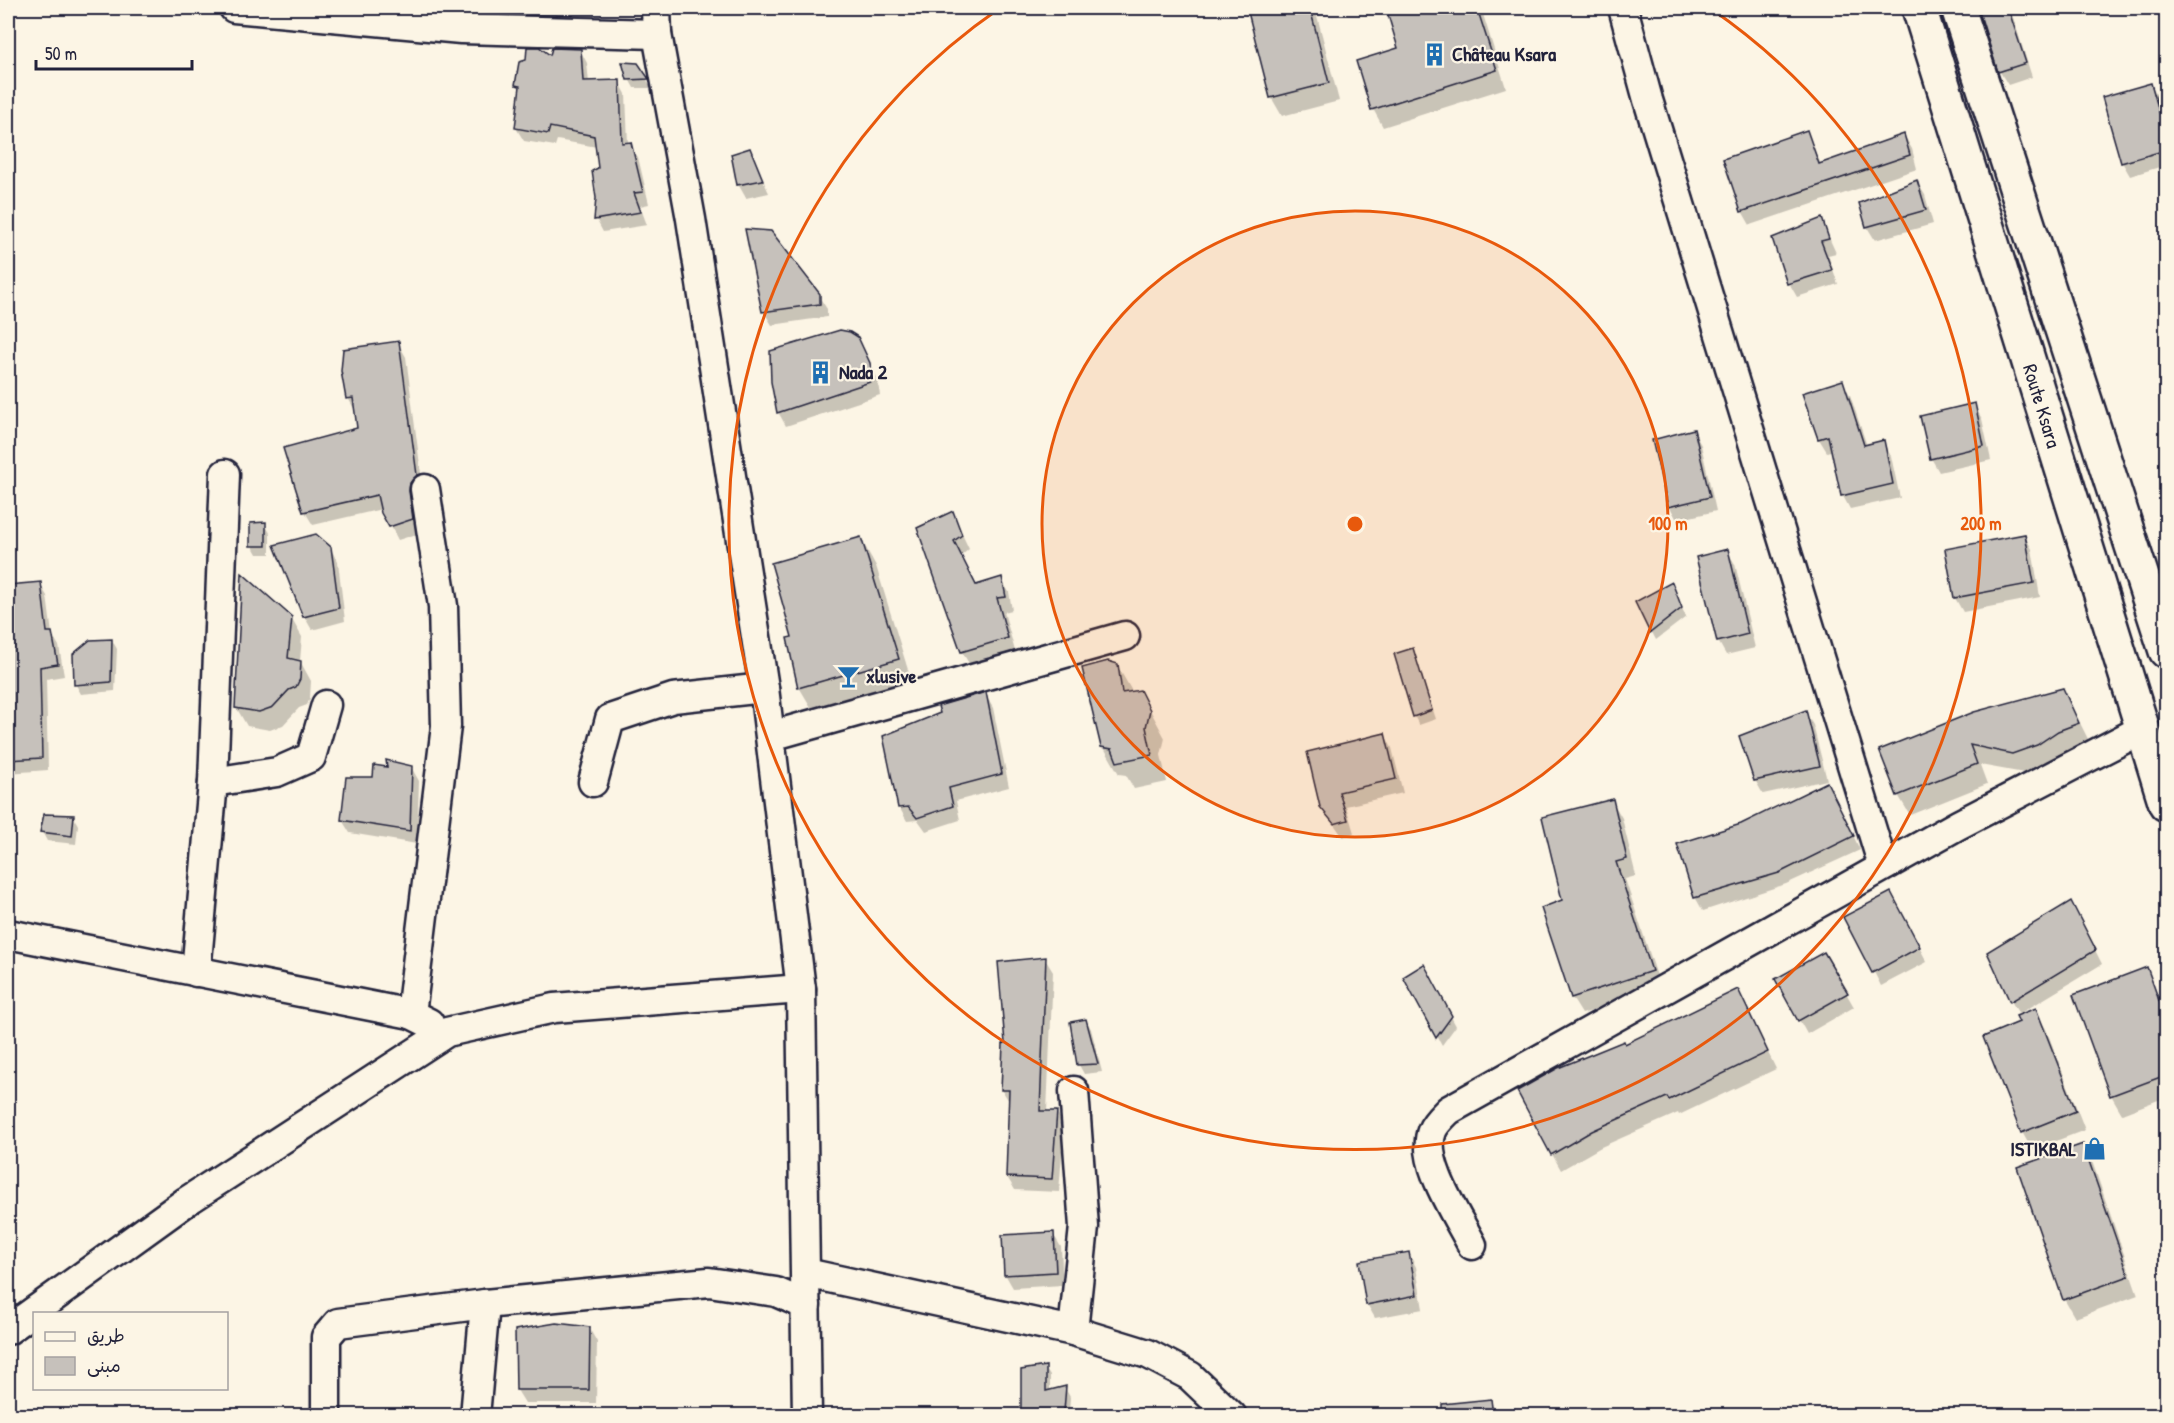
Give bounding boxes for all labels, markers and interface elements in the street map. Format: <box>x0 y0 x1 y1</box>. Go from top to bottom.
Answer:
scale bar <box>36 33 192 71</box>
place label: Château Ksara <box>1452 40 1556 67</box>
text: 50 m <box>45 41 77 66</box>
building icon: Château Ksara <box>1421 41 1447 67</box>
place label: Nada 2 <box>839 358 888 385</box>
building icon: Nada 2 <box>808 359 834 385</box>
street label: Route Ksara <box>2017 361 2068 451</box>
text: 100 m <box>1648 511 1688 536</box>
text: 200 m <box>1961 511 2001 536</box>
centre of rings <box>1345 514 1365 534</box>
place label: xlusive <box>866 662 916 689</box>
bar icon: xlusive <box>835 663 861 689</box>
place label: ISTIKBAL <box>2010 1135 2077 1162</box>
shop icon: ISTIKBAL <box>2081 1136 2107 1162</box>
legend <box>33 1312 228 1390</box>
text: طريق <box>87 1323 125 1348</box>
text: مبنى <box>87 1353 121 1378</box>

